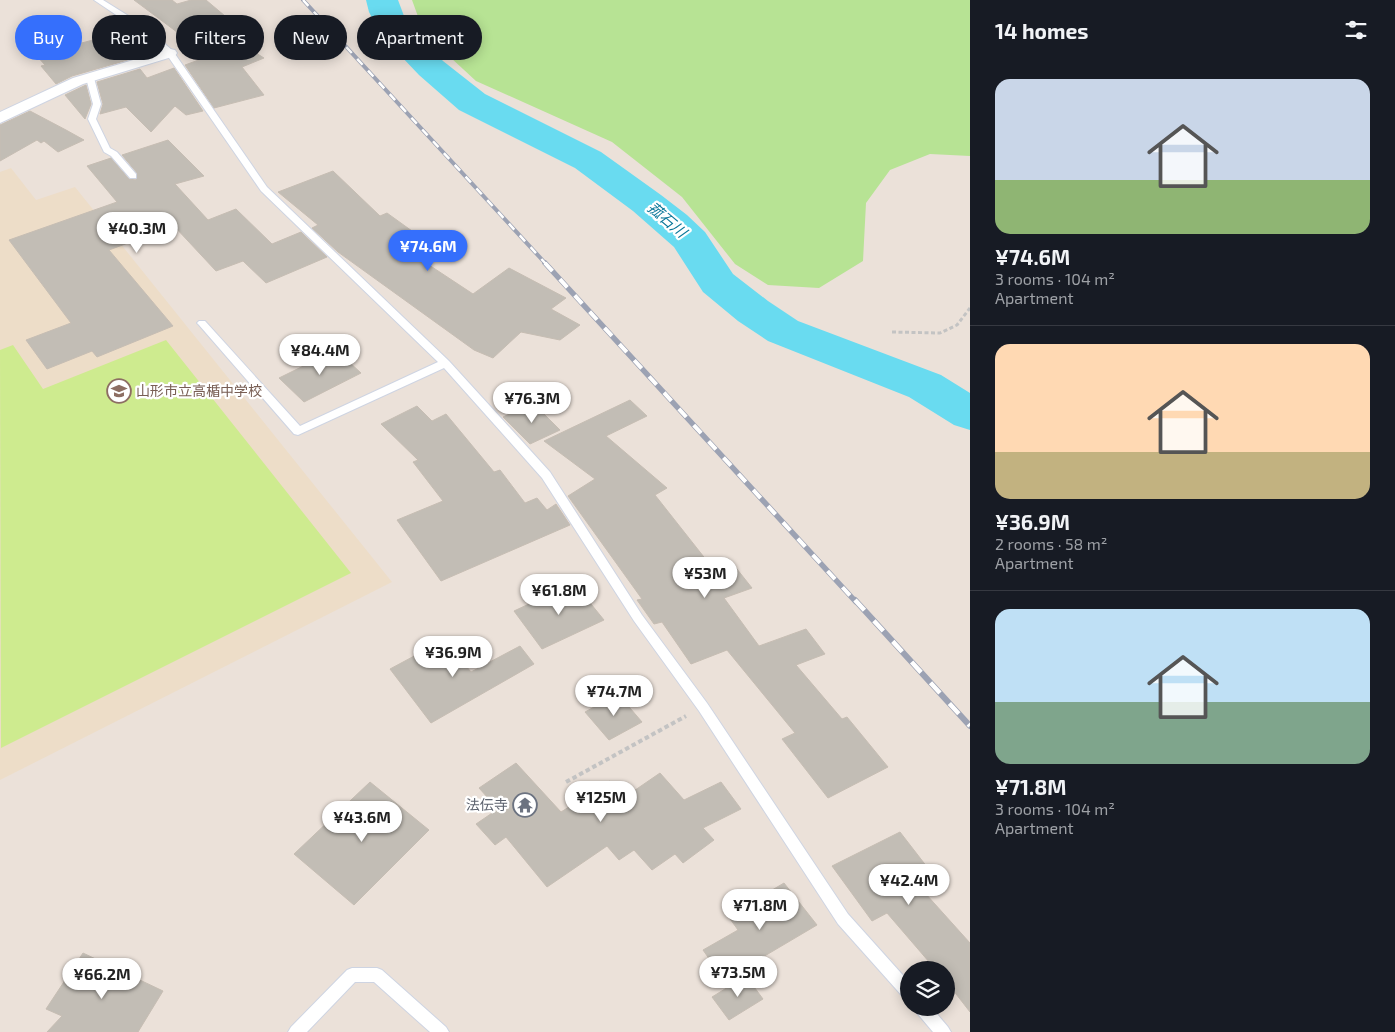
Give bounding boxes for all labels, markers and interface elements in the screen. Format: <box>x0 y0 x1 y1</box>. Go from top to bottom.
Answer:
chip: Buy <box>15 15 82 60</box>
chip: Rent <box>92 15 166 60</box>
chip: Filters <box>176 15 264 60</box>
chip: New <box>274 15 347 60</box>
chip: Apartment <box>357 15 482 60</box>
icon: filters <box>1342 16 1370 44</box>
text: 14 homes <box>995 18 1089 43</box>
icon: home <box>1138 111 1228 201</box>
water label: 菰石川 <box>645 198 692 242</box>
pin: ¥40.3M <box>96 212 178 254</box>
text: ¥40.3M <box>108 218 166 237</box>
pin: ¥74.6M <box>387 230 469 272</box>
text: ¥74.6M <box>399 236 457 255</box>
text: ¥74.6M <box>995 244 1070 269</box>
text: 3 rooms · 104 m² <box>995 269 1115 288</box>
text: Apartment <box>995 288 1074 307</box>
pin: ¥84.4M <box>279 334 361 376</box>
text: ¥84.4M <box>290 340 350 359</box>
icon: home <box>1138 377 1228 467</box>
school or university icon: 山形市立高楯中学校 <box>106 378 132 404</box>
place label: 山形市立高楯中学校 <box>136 382 262 399</box>
pin: ¥76.3M <box>491 382 573 424</box>
text: ¥76.3M <box>504 388 560 407</box>
text: ¥36.9M <box>995 509 1070 534</box>
text: 2 rooms · 58 m² <box>995 534 1108 553</box>
text: Apartment <box>995 553 1074 572</box>
pin: ¥53M <box>675 556 735 599</box>
text: ¥53M <box>683 563 727 582</box>
pin: ¥61.8M <box>518 574 600 616</box>
text: ¥61.8M <box>531 580 587 599</box>
pin: ¥36.9M <box>412 636 494 678</box>
text: ¥36.9M <box>424 642 482 661</box>
icon: home <box>1138 642 1228 732</box>
pin: ¥74.7M <box>573 674 655 717</box>
text: ¥74.7M <box>586 681 642 700</box>
text: ¥71.8M <box>995 774 1067 799</box>
pin: ¥125M <box>566 780 636 823</box>
text: ¥125M <box>576 787 626 806</box>
temple icon: 法伝寺 <box>512 792 538 818</box>
place label: 法伝寺 <box>466 796 508 813</box>
text: 3 rooms · 104 m² <box>995 799 1115 818</box>
pin: ¥43.6M <box>321 800 403 843</box>
text: ¥43.6M <box>333 807 391 826</box>
text: Apartment <box>995 818 1074 837</box>
pin: ¥42.4M <box>868 864 950 906</box>
text: ¥42.4M <box>880 870 938 889</box>
pin: ¥71.8M <box>719 888 801 931</box>
text: ¥71.8M <box>733 895 787 914</box>
pin: ¥73.5M <box>697 956 779 998</box>
pin: ¥66.2M <box>61 958 143 1000</box>
map controls <box>900 961 955 1016</box>
button: layers <box>900 961 955 1016</box>
text: ¥73.5M <box>710 962 766 981</box>
text: ¥66.2M <box>73 964 131 983</box>

